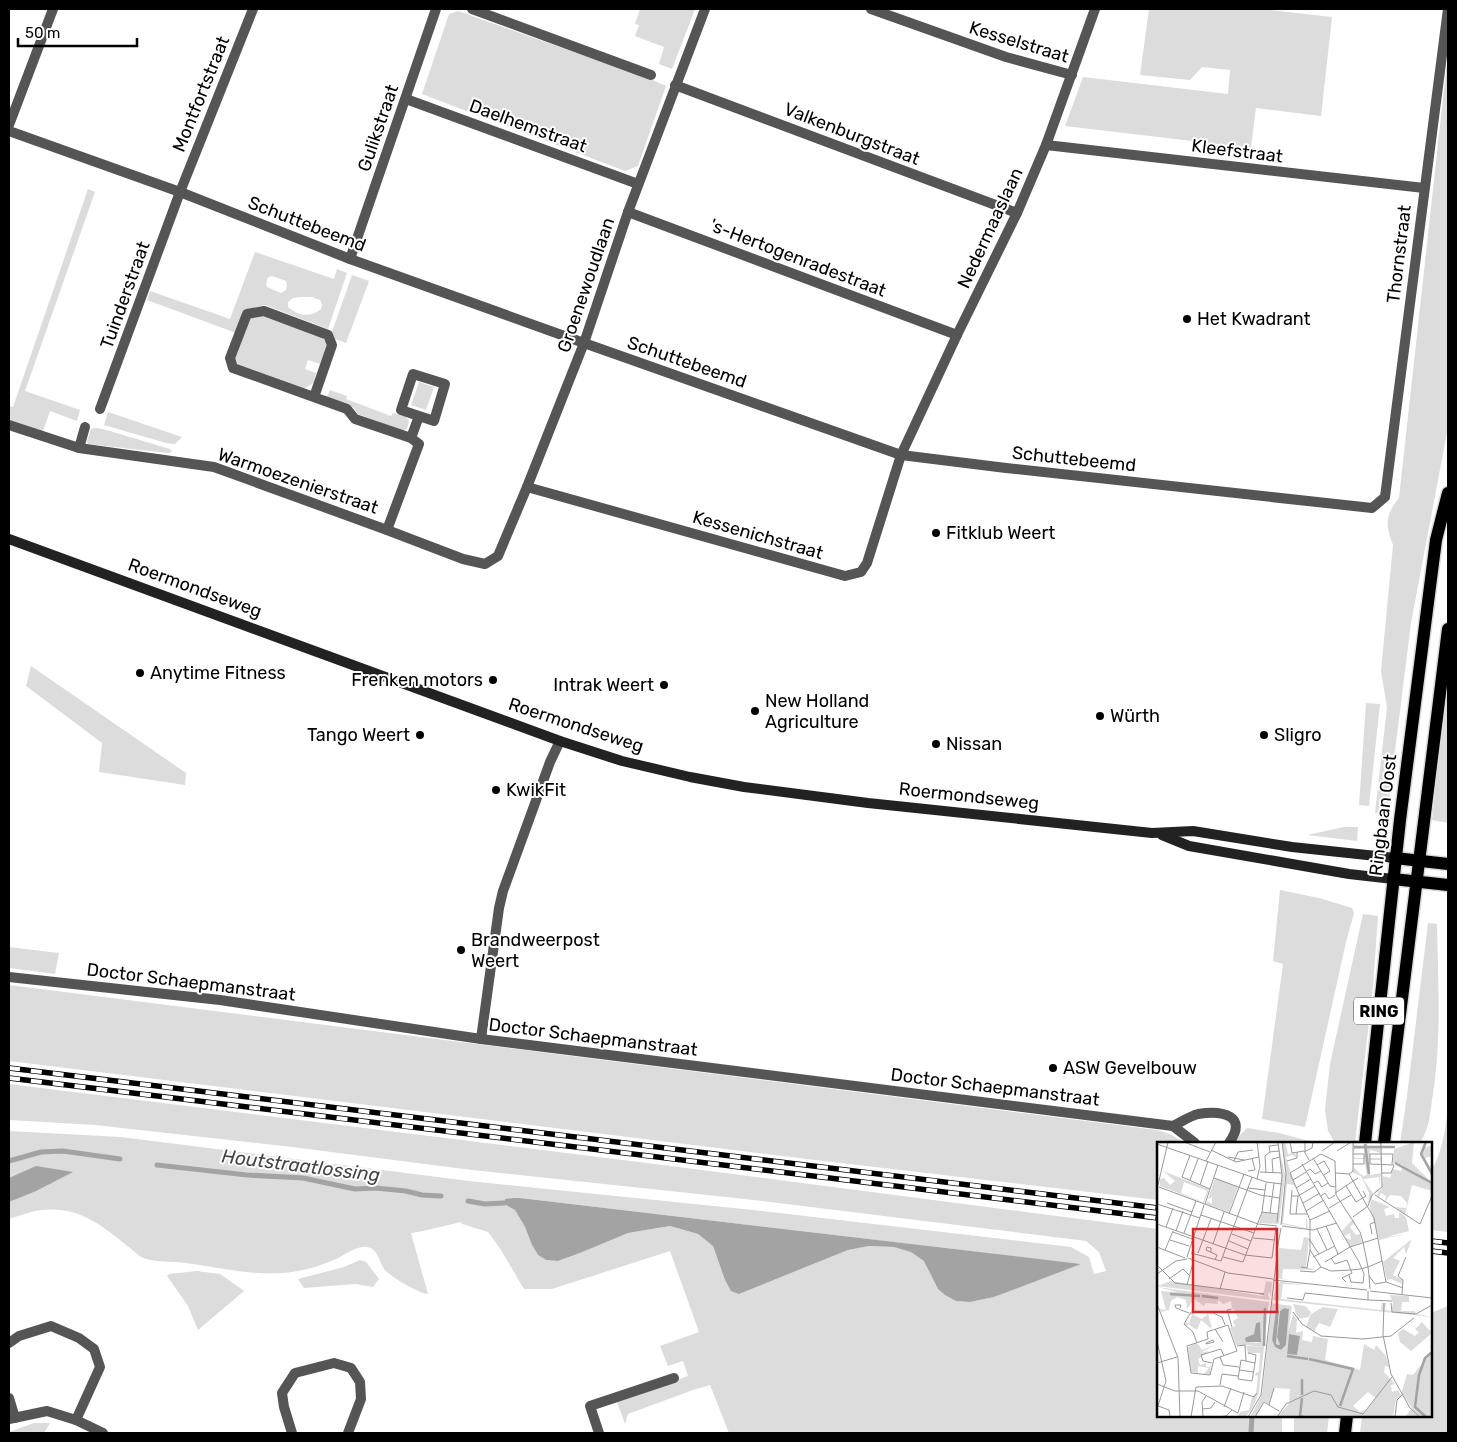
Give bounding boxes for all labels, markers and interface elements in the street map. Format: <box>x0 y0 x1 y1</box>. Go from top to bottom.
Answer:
scale bar <box>18 15 136 47</box>
street label: Kesselstraat <box>967 16 1071 68</box>
text: 50 m <box>25 24 60 42</box>
street label: Montfortstraat <box>168 33 234 155</box>
street label: Gulikstraat <box>353 82 403 174</box>
street label: Daelhemstraat <box>466 95 590 157</box>
street label: Valkenburgstraat <box>781 98 923 170</box>
street label: Kleefstraat <box>1190 134 1284 168</box>
street label: Nedermaaslaan <box>952 164 1028 292</box>
street label: Schuttebeemd <box>245 191 369 257</box>
street label: Thornstraat <box>1382 204 1416 304</box>
street label: 's-Hertogenradestraat <box>707 214 889 302</box>
street label: Groenewoudlaan <box>553 215 619 355</box>
street label: Tuinderstraat <box>95 238 155 352</box>
place label: Het Kwadrant <box>1197 308 1311 330</box>
marker: Het Kwadrant <box>1181 313 1193 325</box>
street label: Schuttebeemd <box>624 331 750 393</box>
street label: Schuttebeemd <box>1011 442 1137 476</box>
street label: Warmoezenierstraat <box>215 443 381 519</box>
street label: Kessenichstraat <box>690 506 826 564</box>
place label: Fitklub Weert <box>946 522 1055 544</box>
marker: Fitklub Weert <box>930 527 942 539</box>
street label: Roermondseweg <box>125 554 265 622</box>
place label: Anytime Fitness <box>150 662 286 684</box>
marker: Anytime Fitness <box>134 667 146 679</box>
place label: Frenken motors <box>351 669 483 691</box>
marker: Frenken motors <box>487 674 499 686</box>
place label: Intrak Weert <box>553 674 654 696</box>
marker: Intrak Weert <box>658 679 670 691</box>
place label: New Holland Agriculture <box>765 690 869 733</box>
street label: Roermondseweg <box>506 693 646 757</box>
marker: New Holland Agriculture <box>749 705 761 717</box>
place label: Würth <box>1110 705 1160 727</box>
marker: Würth <box>1094 710 1106 722</box>
place label: Tango Weert <box>307 724 410 746</box>
place label: Sligro <box>1274 724 1322 746</box>
marker: Tango Weert <box>414 729 426 741</box>
marker: Sligro <box>1258 729 1270 741</box>
place label: Nissan <box>946 733 1002 755</box>
marker: Nissan <box>930 738 942 750</box>
street label: Ringbaan Oost <box>1365 753 1401 877</box>
street label: Roermondseweg <box>898 778 1040 814</box>
place label: KwikFit <box>506 779 566 801</box>
marker: KwikFit <box>490 784 502 796</box>
place label: Brandweerpost Weert <box>471 929 600 972</box>
marker: Brandweerpost Weert <box>455 944 467 956</box>
street label: Doctor Schaepmanstraat <box>85 958 297 1006</box>
road number: RING <box>1354 998 1404 1024</box>
street label: Doctor Schaepmanstraat <box>487 1013 699 1061</box>
place label: ASW Gevelbouw <box>1063 1057 1197 1079</box>
marker: ASW Gevelbouw <box>1047 1062 1059 1074</box>
street label: Doctor Schaepmanstraat <box>889 1063 1101 1111</box>
inset map <box>1157 1142 1432 1417</box>
water label: Houtstraatlossing <box>220 1144 381 1187</box>

